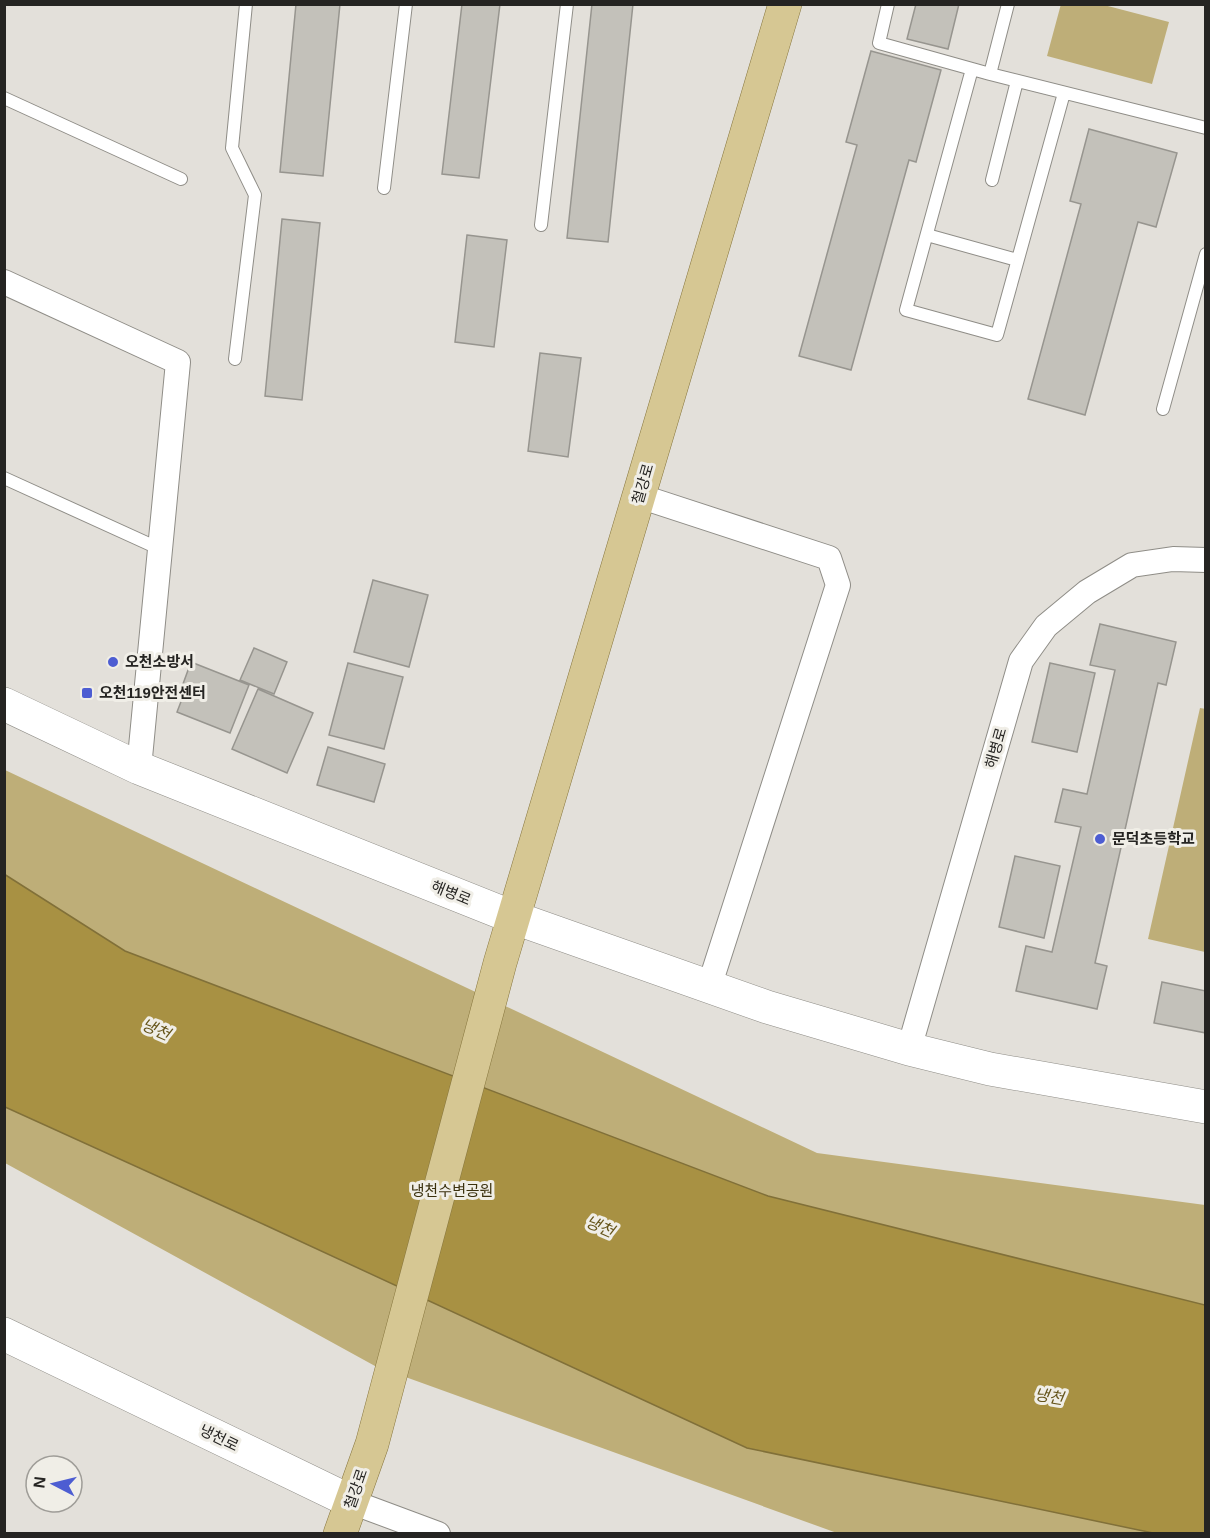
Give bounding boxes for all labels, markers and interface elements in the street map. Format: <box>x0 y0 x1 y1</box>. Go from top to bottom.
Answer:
street label: 철강로 <box>629 462 656 506</box>
place label: 오천소방서 <box>125 653 194 670</box>
marker: 오천소방서 <box>106 655 120 669</box>
place label: 오천119안전센터 <box>99 684 206 701</box>
marker: 오천119안전센터 <box>80 686 94 700</box>
street label: 해병로 <box>982 726 1009 770</box>
place label: 문덕초등학교 <box>1112 830 1195 847</box>
marker: 문덕초등학교 <box>1093 832 1107 846</box>
street label: 해병로 <box>429 877 474 908</box>
water label: 냉천 <box>139 1016 175 1044</box>
park label: 냉천수변공원 <box>411 1182 493 1199</box>
water label: 냉천 <box>583 1213 619 1241</box>
water label: 냉천 <box>1033 1386 1067 1408</box>
street label: 냉천로 <box>197 1421 242 1454</box>
north arrow <box>24 1454 84 1514</box>
street label: 철강로 <box>341 1466 370 1511</box>
text: N <box>30 1475 49 1489</box>

